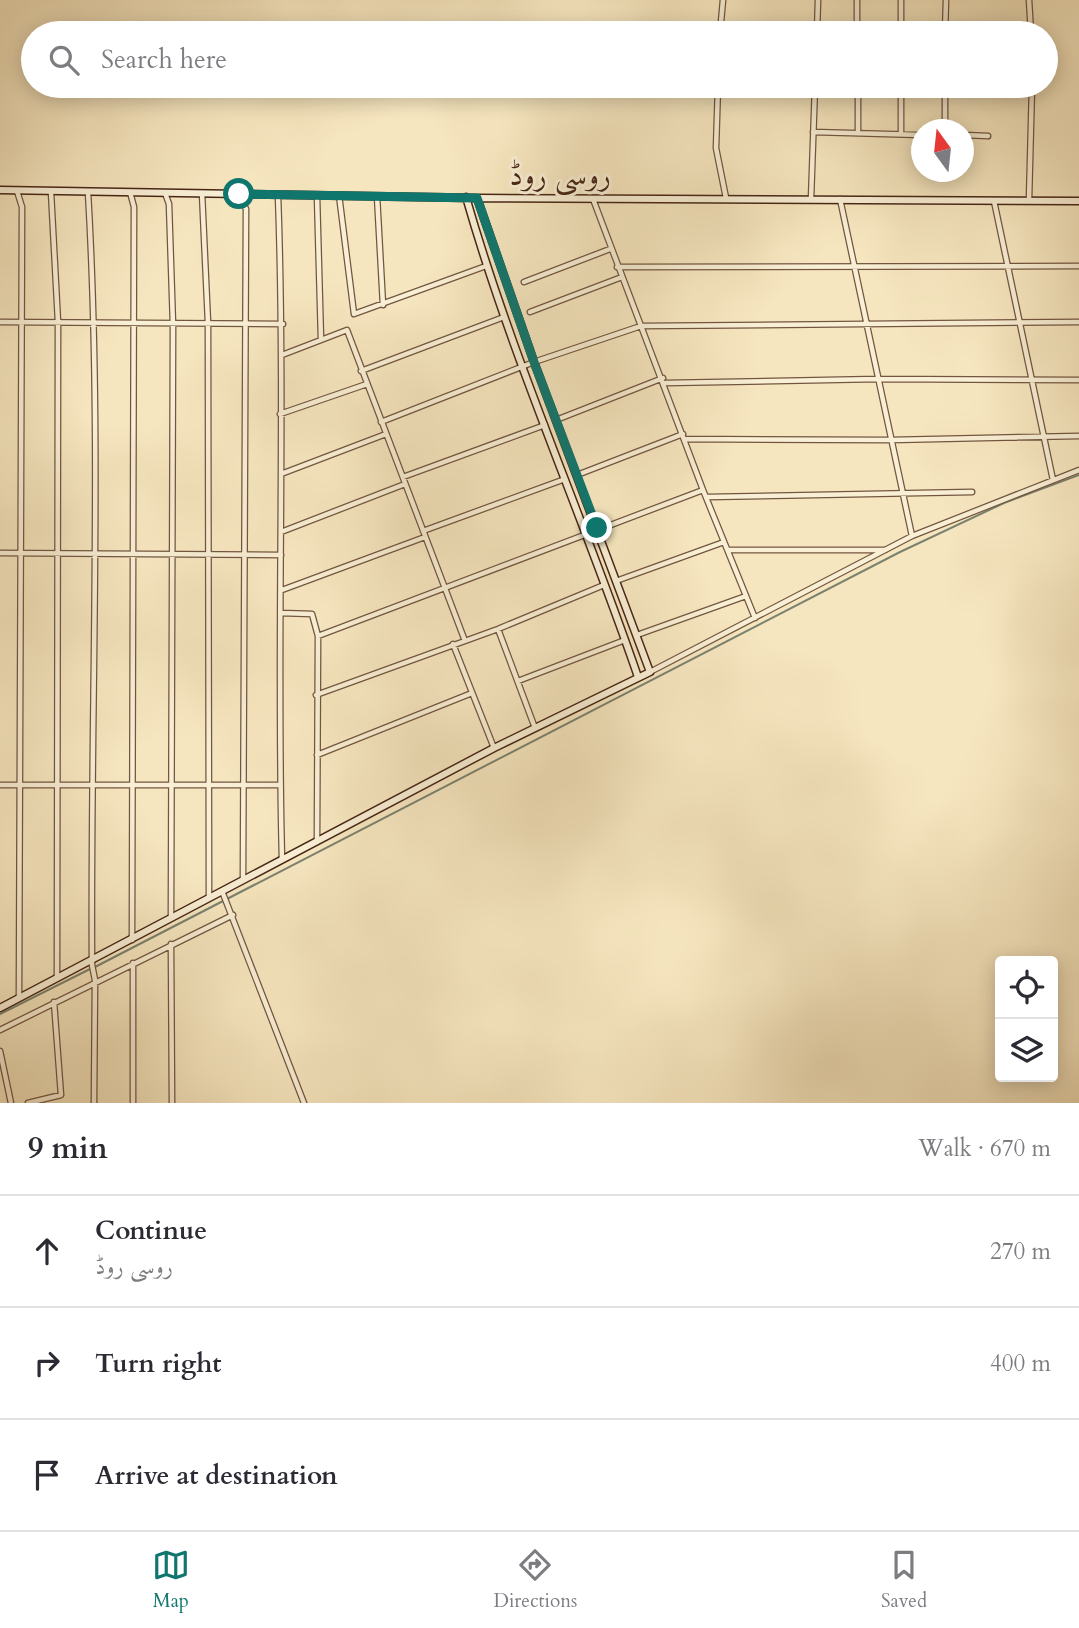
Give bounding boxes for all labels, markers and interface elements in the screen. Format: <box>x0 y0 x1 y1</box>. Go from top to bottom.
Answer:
search box <box>21 21 1058 98</box>
icon: search <box>45 41 83 79</box>
text: Search here <box>101 42 227 77</box>
north arrow <box>911 119 974 182</box>
street label: روسی روڈ <box>509 155 611 196</box>
route start <box>223 178 254 209</box>
route end <box>581 512 612 543</box>
map controls <box>995 956 1058 1082</box>
button: locate <box>995 956 1058 1019</box>
button: layers <box>995 1019 1058 1082</box>
text: 9 min <box>28 1128 108 1169</box>
text: Walk · 670 m <box>918 1133 1051 1164</box>
text: Continue <box>95 1213 207 1248</box>
icon: ahead <box>28 1232 66 1270</box>
text: 270 m <box>990 1236 1051 1267</box>
text: روسی روڈ <box>95 1251 173 1282</box>
icon: right <box>28 1344 66 1382</box>
text: Turn right <box>95 1346 222 1381</box>
text: 400 m <box>990 1348 1051 1379</box>
icon: arrive <box>28 1456 66 1494</box>
text: Arrive at destination <box>95 1458 338 1493</box>
tab: Map <box>152 1546 190 1614</box>
tab: Directions <box>494 1546 577 1614</box>
tab: Saved <box>881 1546 927 1614</box>

